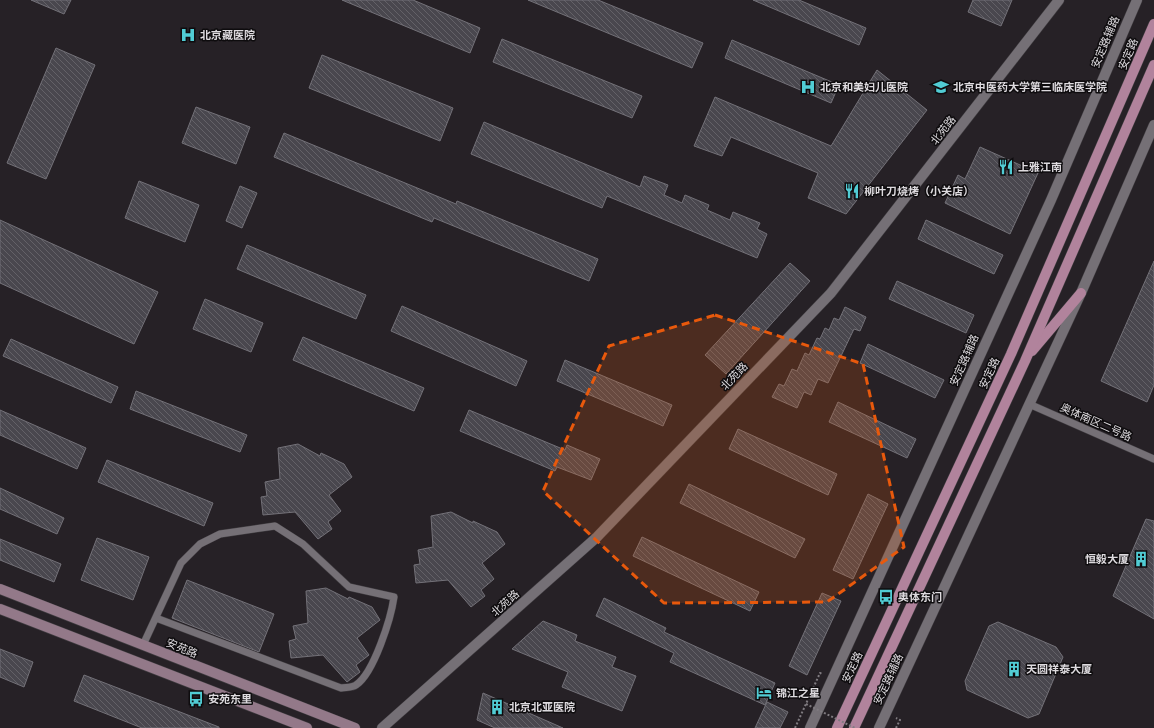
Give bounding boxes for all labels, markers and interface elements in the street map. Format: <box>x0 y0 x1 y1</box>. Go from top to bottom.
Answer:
street label: 安定路辅路 <box>1088 14 1123 70</box>
hospital icon: 北京藏医院 <box>179 26 197 44</box>
place label: 北京藏医院 <box>200 28 255 43</box>
street label: 安定路 <box>1115 36 1142 72</box>
hospital icon: 北京和美妇儿医院 <box>799 78 817 96</box>
school or university icon: 北京中医药大学第三临床医学院 <box>932 78 950 96</box>
place label: 北京和美妇儿医院 <box>820 80 908 95</box>
place label: 北京中医药大学第三临床医学院 <box>953 80 1107 95</box>
street label: 北苑路 <box>927 113 959 148</box>
restaurant icon: 上雅江南 <box>997 158 1015 176</box>
place label: 上雅江南 <box>1018 160 1062 175</box>
restaurant icon: 柳叶刀烧烤（小关店） <box>843 182 861 200</box>
place label: 柳叶刀烧烤（小关店） <box>864 184 974 199</box>
street label: 安定路辅路 <box>946 332 982 388</box>
street label: 安定路 <box>976 355 1003 391</box>
street label: 北苑路 <box>718 359 751 393</box>
street label: 奥体南区二号路 <box>1058 400 1134 445</box>
building icon: 恒毅大厦 <box>1132 550 1150 568</box>
place label: 恒毅大厦 <box>1085 552 1129 567</box>
street label: 北苑路 <box>488 587 523 620</box>
bus stop icon: 奥体东门 <box>877 588 895 606</box>
place label: 奥体东门 <box>898 590 942 605</box>
street label: 安苑路 <box>164 635 200 662</box>
street label: 安定路 <box>839 649 866 685</box>
street label: 安定路辅路 <box>870 651 907 707</box>
building icon: 天圆祥泰大厦 <box>1005 660 1023 678</box>
place label: 天圆祥泰大厦 <box>1026 662 1092 677</box>
hotel icon: 锦江之星 <box>755 684 773 702</box>
place label: 锦江之星 <box>776 686 820 701</box>
bus stop icon: 安苑东里 <box>187 690 205 708</box>
place label: 安苑东里 <box>208 692 252 707</box>
building icon: 北京北亚医院 <box>488 698 506 716</box>
place label: 北京北亚医院 <box>509 700 575 715</box>

